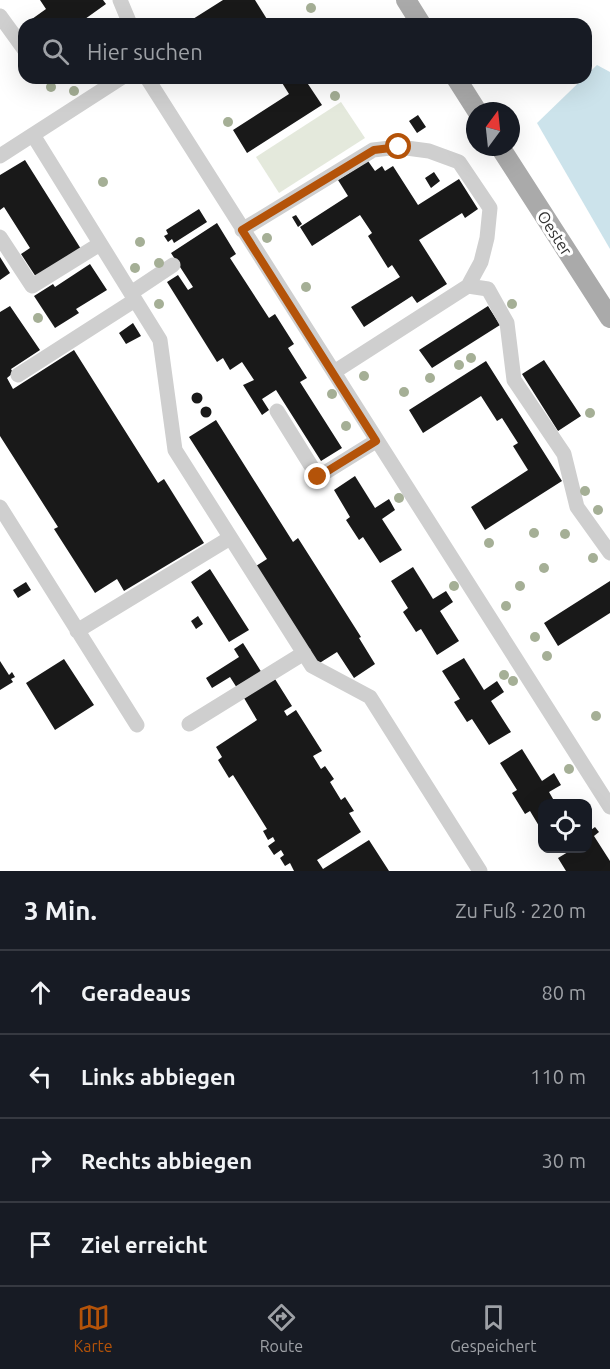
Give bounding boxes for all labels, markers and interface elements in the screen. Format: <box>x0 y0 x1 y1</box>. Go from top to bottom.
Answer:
search box <box>18 18 592 84</box>
icon: search <box>39 35 72 68</box>
text: Hier suchen <box>87 39 203 64</box>
north arrow <box>466 102 520 156</box>
route start <box>385 133 411 159</box>
street label: Oester <box>534 207 576 259</box>
route end <box>304 463 330 489</box>
map controls <box>538 799 592 853</box>
button: locate <box>538 799 592 853</box>
text: 3 Min. <box>24 896 97 925</box>
text: Zu Fuß · 220 m <box>455 899 586 922</box>
icon: ahead <box>24 976 57 1009</box>
text: Geradeaus <box>81 980 191 1005</box>
text: 80 m <box>542 981 586 1004</box>
icon: left <box>24 1060 57 1093</box>
text: Links abbiegen <box>81 1064 236 1089</box>
text: 110 m <box>530 1065 586 1088</box>
icon: right <box>24 1144 57 1177</box>
text: Rechts abbiegen <box>81 1148 252 1173</box>
text: 30 m <box>542 1149 586 1172</box>
icon: arrive <box>24 1228 57 1261</box>
text: Ziel erreicht <box>81 1232 208 1257</box>
tab: Karte <box>74 1301 113 1355</box>
tab: Route <box>260 1301 303 1355</box>
tab: Gespeichert <box>450 1301 536 1355</box>

